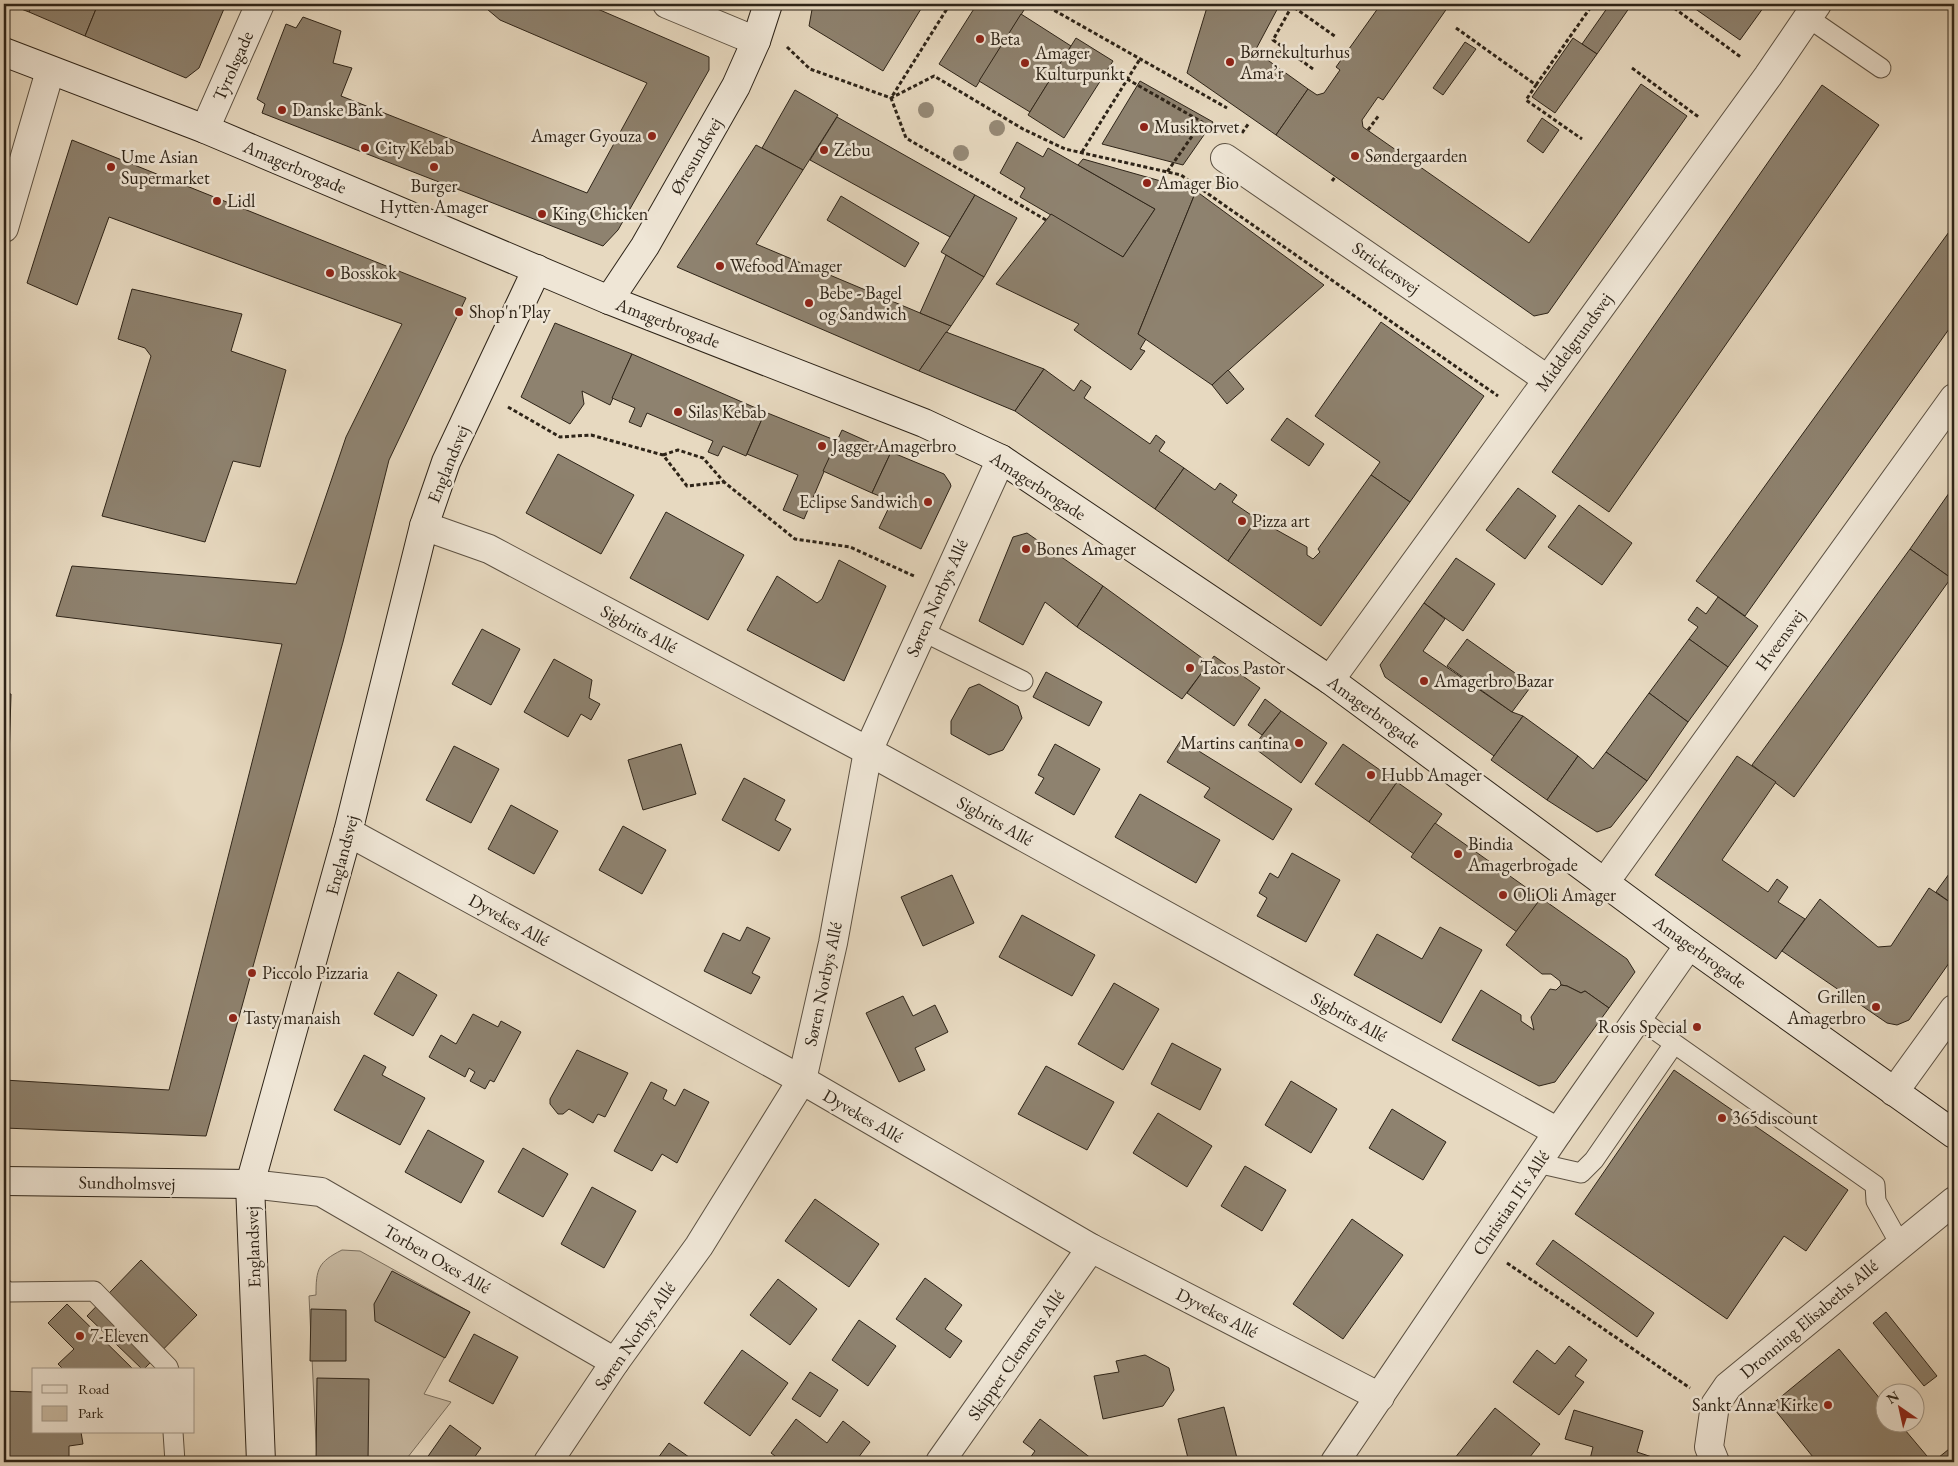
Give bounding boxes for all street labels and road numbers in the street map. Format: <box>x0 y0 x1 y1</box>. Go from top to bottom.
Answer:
street label: Tyrolsgade <box>207 27 258 104</box>
street label: Øresundsvej <box>664 113 727 198</box>
street label: Amagerbrogade <box>239 134 350 199</box>
street label: Strickersvej <box>1348 236 1425 299</box>
street label: Middelgrundsvej <box>1530 288 1617 396</box>
street label: Amagerbrogade <box>612 292 724 353</box>
street label: Englandsvej <box>422 422 474 506</box>
street label: Amagerbrogade <box>985 445 1091 525</box>
street label: Søren Norbys Allé <box>900 535 973 660</box>
street label: Sigbrits Allé <box>597 599 681 658</box>
street label: Hveensvej <box>1750 605 1809 675</box>
street label: Amagerbrogade <box>1322 669 1425 753</box>
street label: Sigbrits Allé <box>953 790 1037 851</box>
street label: Englandsvej <box>320 812 363 897</box>
street label: Dyvekes Allé <box>465 888 554 951</box>
street label: Amagerbrogade <box>1648 909 1751 993</box>
street label: Søren Norbys Allé <box>798 920 847 1048</box>
street label: Sigbrits Allé <box>1307 986 1391 1047</box>
street label: Dyvekes Allé <box>819 1083 907 1148</box>
street label: Christian II's Allé <box>1467 1146 1554 1260</box>
street label: Sundholmsvej <box>78 1170 176 1195</box>
street label: Englandsvej <box>240 1206 265 1288</box>
street label: Torben Oxes Allé <box>380 1219 495 1299</box>
street label: Dronning Elisabeths Allé <box>1735 1254 1883 1383</box>
street label: Søren Norbys Allé <box>589 1277 680 1394</box>
street label: Dyvekes Allé <box>1172 1282 1262 1343</box>
street label: Skipper Clements Allé <box>962 1285 1069 1425</box>

